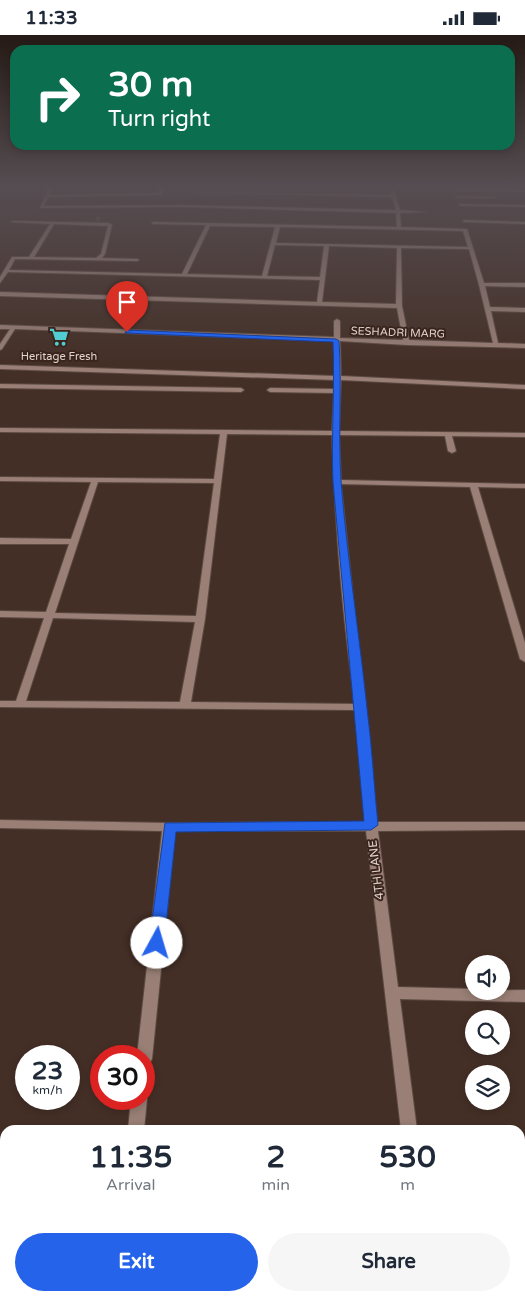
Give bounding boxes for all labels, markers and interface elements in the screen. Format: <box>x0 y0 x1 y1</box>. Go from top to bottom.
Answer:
text: 11:33 <box>25 7 78 29</box>
text: 30 m <box>108 64 193 106</box>
icon: right <box>25 65 90 130</box>
text: Turn right <box>108 106 210 132</box>
pin <box>106 281 148 332</box>
icon: arrive <box>113 288 141 316</box>
street label: SESHADRI MARG <box>351 324 445 341</box>
supermarket icon: Heritage Fresh <box>48 326 70 348</box>
place label: Heritage Fresh <box>21 350 97 363</box>
street label: 4TH LANE <box>365 839 387 901</box>
position arrow <box>130 916 182 968</box>
map controls <box>465 955 510 1110</box>
button: sound <box>465 955 510 1000</box>
button: search <box>465 1010 510 1055</box>
speed limit sign: 30 <box>90 1045 155 1110</box>
text: 23 <box>32 1056 63 1086</box>
button: layers <box>465 1065 510 1110</box>
text: km/h <box>32 1083 63 1097</box>
text: 11:35 <box>89 1139 172 1176</box>
text: 2 <box>266 1139 285 1176</box>
text: 530 <box>379 1139 436 1176</box>
text: Arrival <box>106 1175 156 1195</box>
text: min <box>262 1175 290 1195</box>
text: m <box>400 1175 415 1195</box>
button: Exit <box>15 1233 258 1291</box>
button: Share <box>268 1233 510 1291</box>

